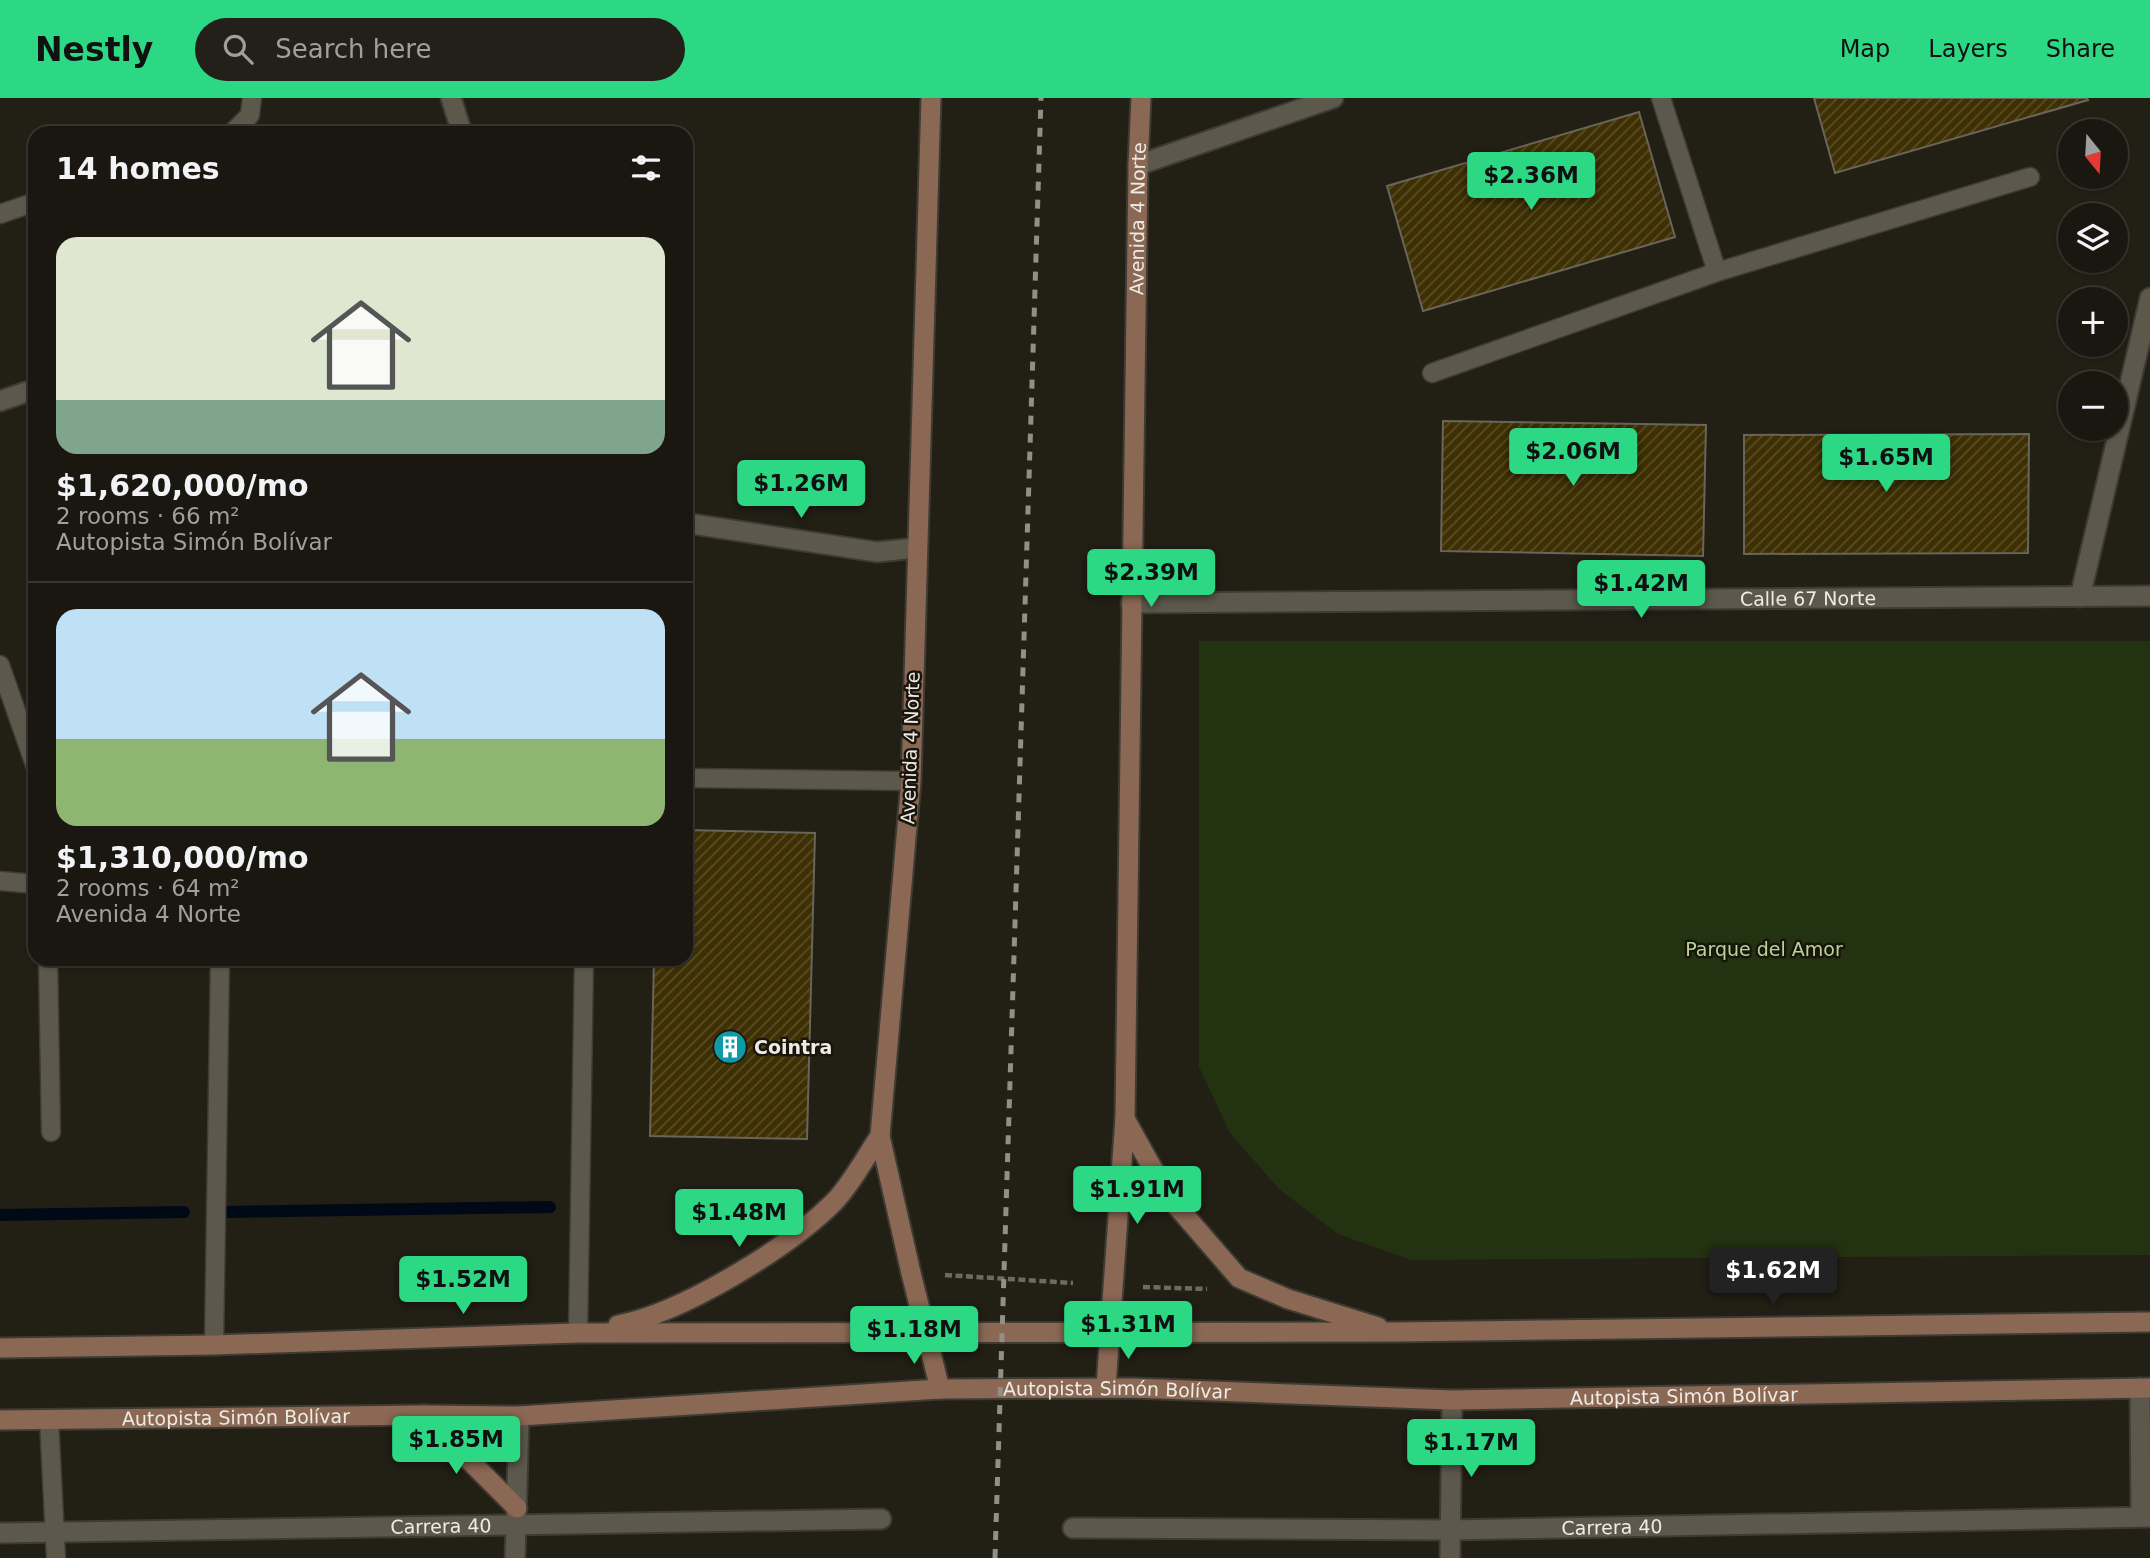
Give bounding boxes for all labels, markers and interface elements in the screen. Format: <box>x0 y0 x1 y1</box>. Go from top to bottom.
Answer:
search box <box>195 18 685 81</box>
text: Nestly <box>35 30 153 69</box>
icon: search <box>219 30 257 68</box>
text: Search here <box>275 34 431 64</box>
text: Map <box>1840 35 1890 63</box>
text: Layers <box>1928 35 2008 63</box>
text: Share <box>2046 35 2115 63</box>
north arrow <box>2058 119 2128 189</box>
map controls <box>2058 119 2128 441</box>
street label: Avenida 4 Norte <box>1125 142 1150 295</box>
icon: filters <box>627 149 665 187</box>
text: 14 homes <box>56 151 220 186</box>
pin: $2.36M <box>1474 152 1588 212</box>
text: $2.36M <box>1483 162 1579 188</box>
button: layers <box>2058 203 2128 273</box>
icon: home <box>298 282 424 408</box>
button: + <box>2058 287 2128 357</box>
button: − <box>2058 371 2128 441</box>
pin: $2.06M <box>1516 428 1630 488</box>
pin: $1.65M <box>1829 434 1943 494</box>
text: $2.06M <box>1525 438 1621 464</box>
text: $1.65M <box>1838 444 1934 470</box>
pin: $1.26M <box>744 460 858 520</box>
text: $1,620,000/mo <box>56 468 309 503</box>
text: $1.26M <box>753 470 849 496</box>
text: 2 rooms · 66 m² <box>56 503 240 529</box>
text: Autopista Simón Bolívar <box>56 529 332 555</box>
pin: $2.39M <box>1094 550 1208 609</box>
text: $2.39M <box>1103 559 1199 585</box>
pin: $1.42M <box>1584 560 1698 620</box>
text: $1.42M <box>1593 570 1689 596</box>
street label: Calle 67 Norte <box>1740 587 1876 610</box>
icon: home <box>298 654 424 780</box>
street label: Avenida 4 Norte <box>896 671 924 825</box>
text: $1,310,000/mo <box>56 840 309 875</box>
text: 2 rooms · 64 m² <box>56 875 240 901</box>
text: Avenida 4 Norte <box>56 901 241 927</box>
park label: Parque del Amor <box>1685 938 1843 960</box>
building icon: Cointra <box>711 1028 749 1066</box>
place label: Cointra <box>754 1036 832 1058</box>
pin: $1.91M <box>1080 1166 1194 1226</box>
text: $1.91M <box>1089 1176 1185 1202</box>
pin: $1.48M <box>682 1190 796 1249</box>
text: $1.48M <box>691 1199 787 1225</box>
pin: $1.62M <box>1716 1248 1830 1307</box>
pin: $1.52M <box>406 1256 520 1316</box>
text: $1.62M <box>1725 1257 1821 1283</box>
text: $1.52M <box>415 1266 511 1292</box>
pin: $1.31M <box>1071 1302 1185 1361</box>
pin: $1.18M <box>857 1306 971 1366</box>
text: $1.31M <box>1080 1311 1176 1337</box>
text: $1.18M <box>866 1316 962 1342</box>
street label: Autopista Simón Bolívar <box>1003 1377 1232 1403</box>
street label: Autopista Simón Bolívar <box>1570 1383 1798 1409</box>
street label: Autopista Simón Bolívar <box>122 1405 350 1430</box>
pin: $1.85M <box>399 1416 513 1476</box>
pin: $1.17M <box>1414 1420 1528 1479</box>
text: $1.85M <box>408 1426 504 1452</box>
text: $1.17M <box>1423 1429 1519 1455</box>
street label: Carrera 40 <box>390 1514 492 1538</box>
street label: Carrera 40 <box>1561 1515 1663 1539</box>

